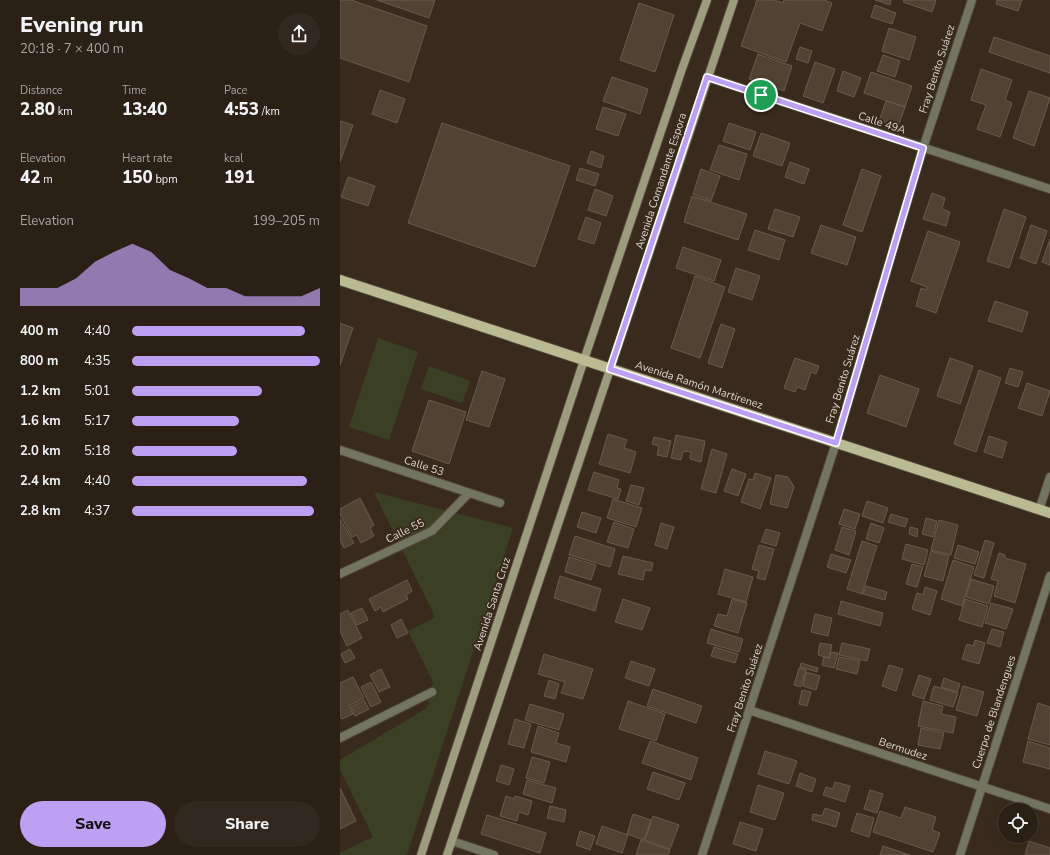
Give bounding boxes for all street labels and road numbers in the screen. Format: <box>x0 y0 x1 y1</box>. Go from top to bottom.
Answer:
street label: Fray Benito Suárez <box>916 23 958 115</box>
street label: Calle 49A <box>856 108 908 138</box>
street label: Avenida Comandante Espora <box>632 111 690 251</box>
street label: Fray Benito Suárez <box>822 333 864 425</box>
street label: Avenida Ramón Martirenez <box>633 357 765 413</box>
street label: Calle 53 <box>402 452 446 480</box>
street label: Calle 55 <box>383 515 427 547</box>
street label: Avenida Santa Cruz <box>470 556 514 652</box>
street label: Fray Benito Suárez <box>724 642 766 734</box>
street label: Cuerpo de Blandengues <box>969 653 1019 771</box>
street label: Bermudez <box>877 734 929 764</box>

